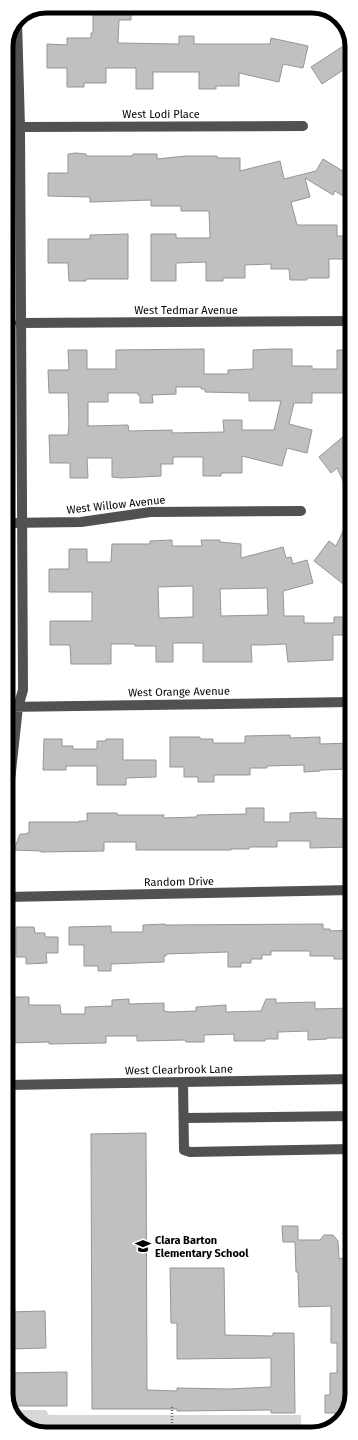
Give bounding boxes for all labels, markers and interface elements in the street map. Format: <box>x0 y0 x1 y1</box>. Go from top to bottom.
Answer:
street label: West Lodi Place <box>122 108 200 121</box>
street label: West Tedmar Avenue <box>134 304 238 317</box>
street label: West Willow Avenue <box>66 493 166 517</box>
street label: West Orange Avenue <box>128 685 230 699</box>
street label: Random Drive <box>144 875 214 889</box>
street label: West Clearbrook Lane <box>125 1063 233 1077</box>
place label: Clara Barton Elementary School <box>155 1234 249 1260</box>
school or university icon: Clara Barton Elementary School <box>134 1237 152 1255</box>

